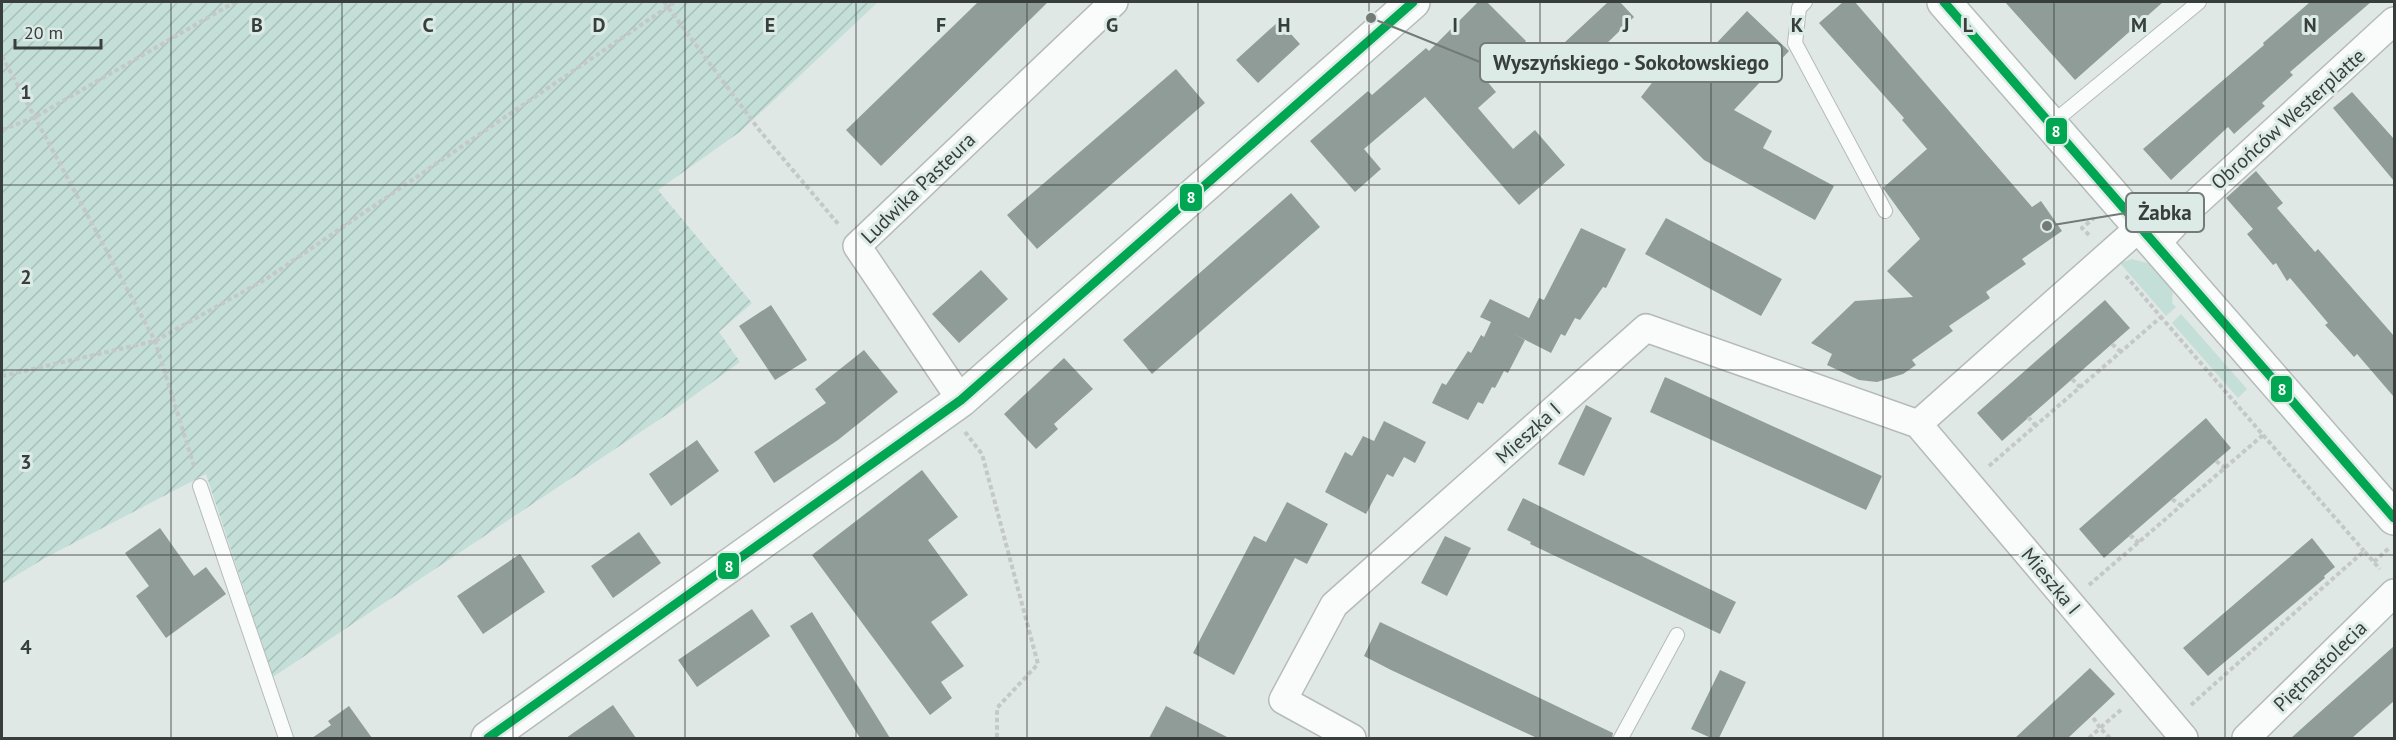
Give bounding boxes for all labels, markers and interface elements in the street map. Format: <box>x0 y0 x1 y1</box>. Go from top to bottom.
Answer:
scale bar <box>15 12 100 50</box>
text: B <box>251 12 263 38</box>
text: C <box>422 12 434 38</box>
text: D <box>593 12 606 38</box>
text: E <box>765 12 775 38</box>
text: F <box>936 12 946 38</box>
text: G <box>1106 12 1118 38</box>
text: H <box>1277 12 1291 38</box>
text: I <box>1452 12 1458 38</box>
text: J <box>1622 12 1629 38</box>
text: K <box>1791 12 1804 38</box>
text: L <box>1963 12 1974 38</box>
text: M <box>2131 12 2147 38</box>
text: N <box>2303 12 2317 38</box>
text: 20 m <box>24 21 63 44</box>
callout: Wyszyńskiego - Sokołowskiego <box>1480 43 1782 82</box>
street label: Obrońców Westerplatte <box>2205 43 2371 195</box>
text: Wyszyńskiego - Sokołowskiego <box>1493 49 1769 76</box>
text: 1 <box>20 79 32 105</box>
line badge: 8 <box>2045 117 2068 145</box>
text: 8 <box>2051 121 2061 141</box>
street label: Ludwika Pasteura <box>855 127 981 249</box>
line badge: 8 <box>1179 183 1203 212</box>
text: 8 <box>1186 187 1196 207</box>
callout: Żabka <box>2126 193 2204 232</box>
text: Żabka <box>2138 199 2192 226</box>
text: 2 <box>20 264 32 290</box>
line badge: 8 <box>2270 375 2293 403</box>
text: 8 <box>2277 379 2287 399</box>
street label: Mieszka I <box>1490 397 1566 469</box>
text: 3 <box>20 449 32 475</box>
street label: Mieszka I <box>2016 542 2086 620</box>
line badge: 8 <box>717 552 740 580</box>
text: 8 <box>724 556 734 576</box>
street label: Piętnastolecia <box>2268 615 2372 717</box>
text: 4 <box>20 634 32 660</box>

